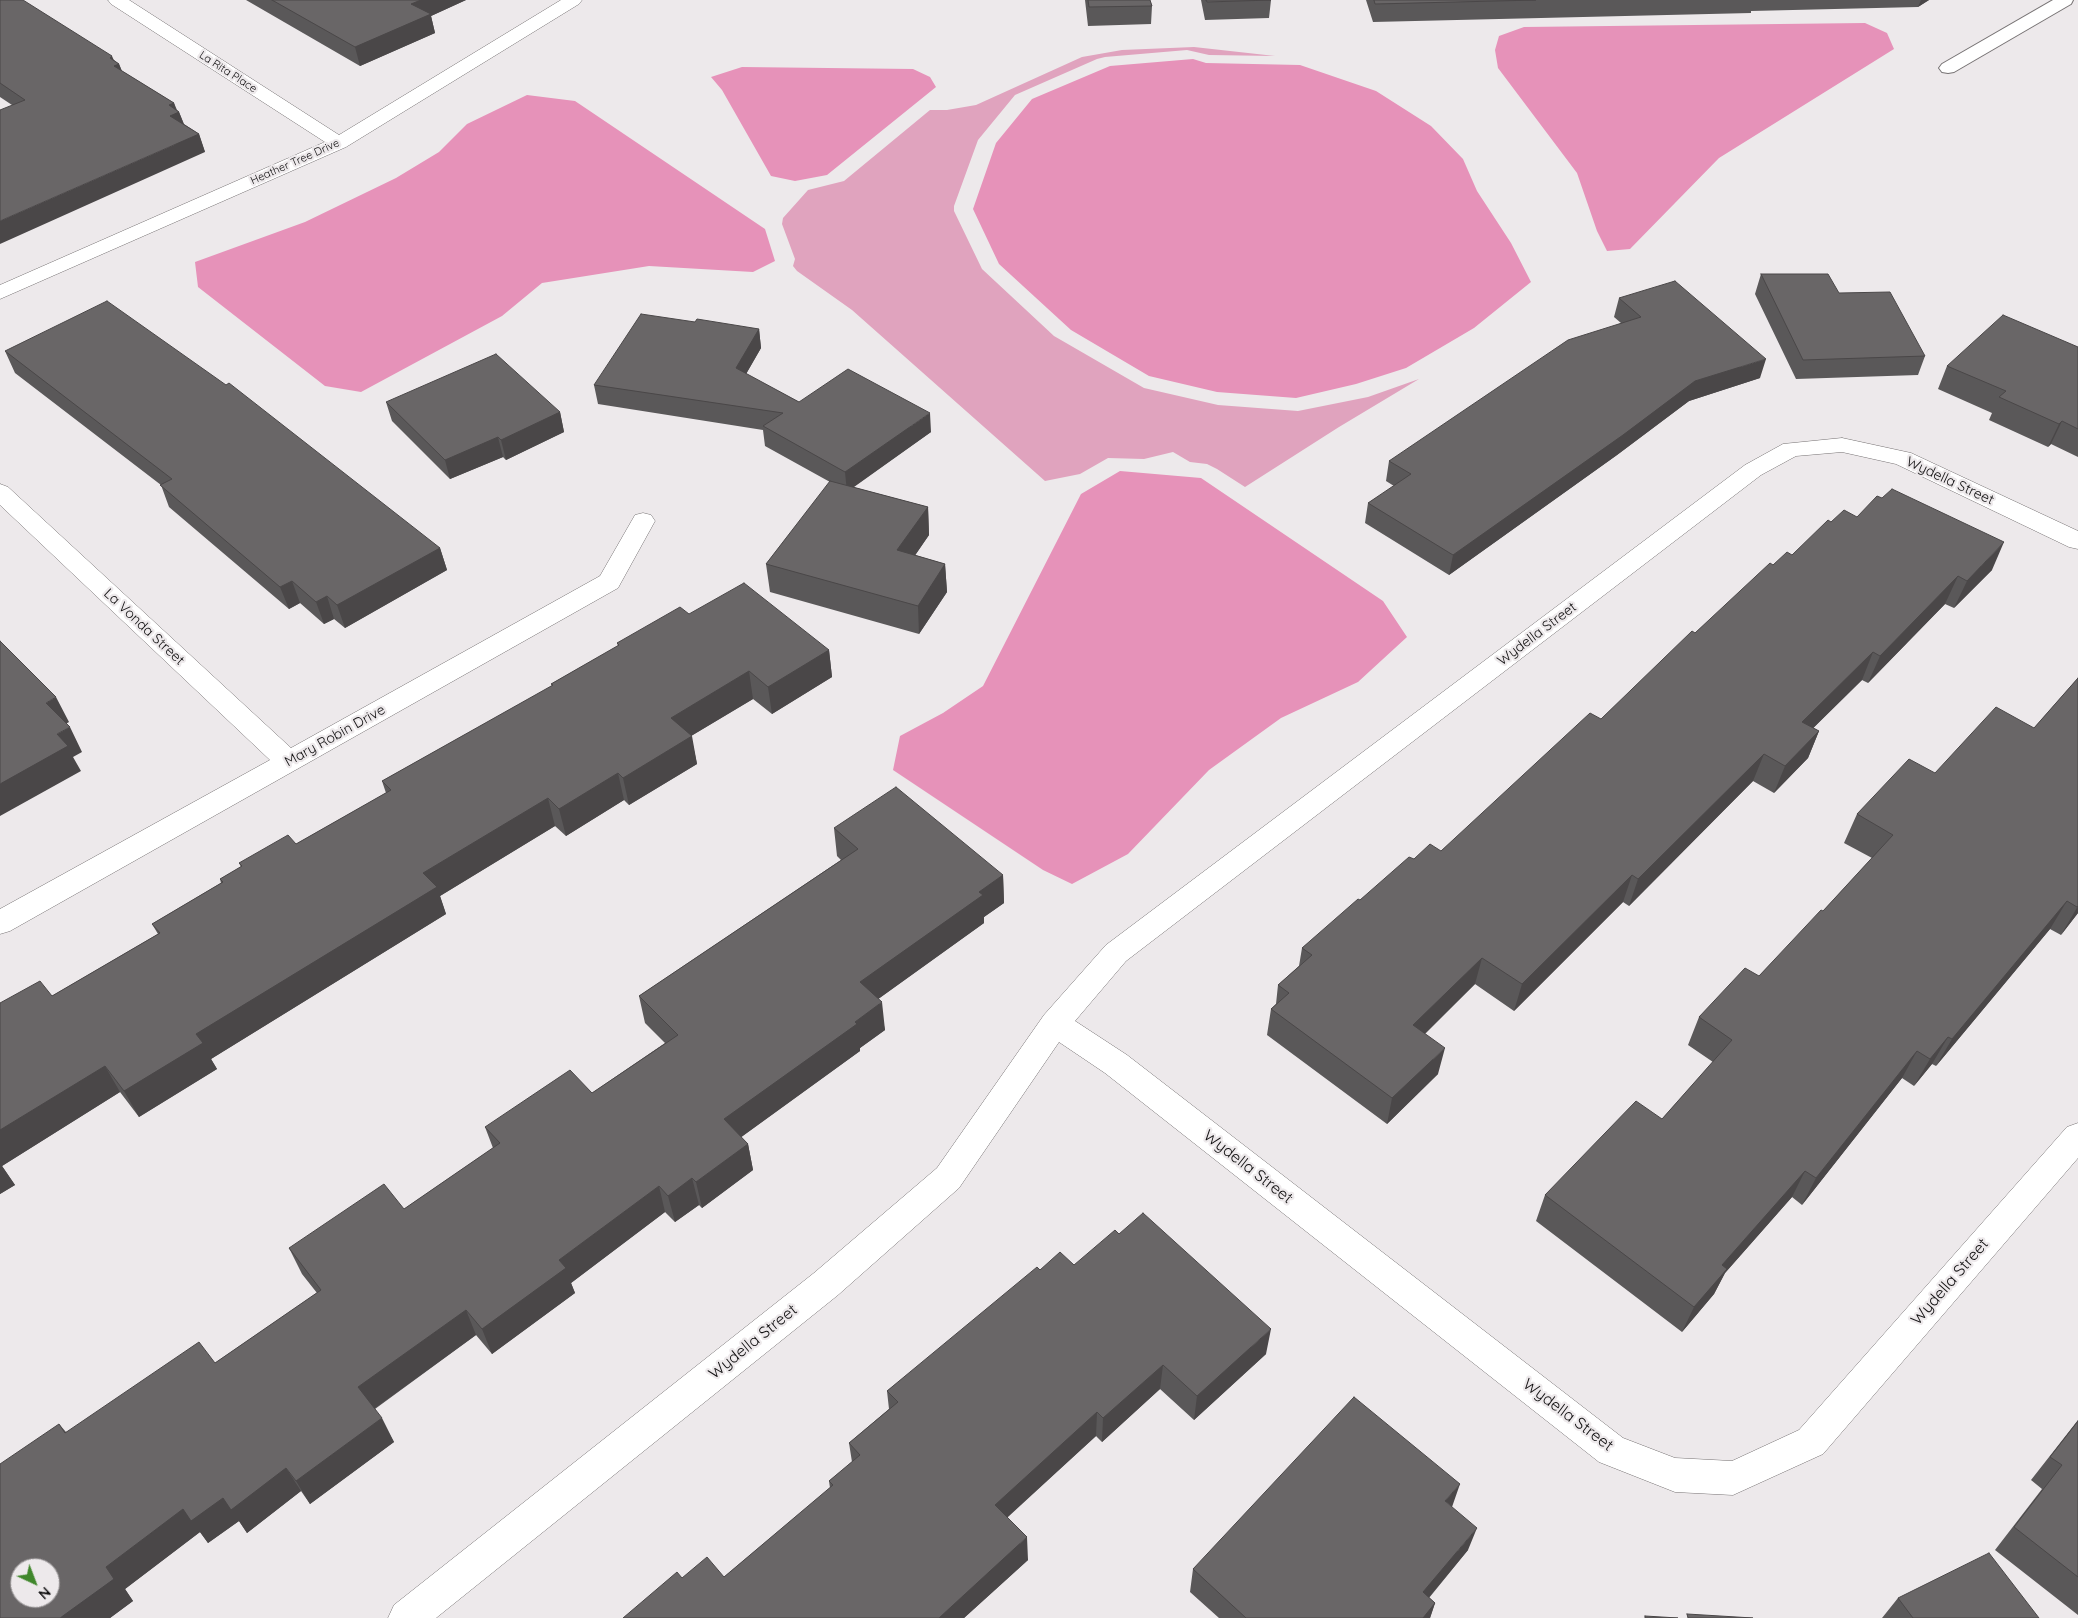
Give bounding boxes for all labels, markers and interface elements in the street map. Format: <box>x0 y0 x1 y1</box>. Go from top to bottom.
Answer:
street label: La Rita Place <box>197 48 259 96</box>
street label: Heather Tree Drive <box>248 136 342 188</box>
street label: Wydella Street <box>1903 453 1997 509</box>
street label: La Vonda Street <box>100 585 188 669</box>
street label: Wydella Street <box>1494 599 1580 669</box>
street label: Mary Robin Drive <box>282 701 388 771</box>
street label: Wydella Street <box>1199 1126 1297 1208</box>
street label: Wydella Street <box>1907 1235 1993 1329</box>
street label: Wydella Street <box>705 1300 801 1384</box>
street label: Wydella Street <box>1519 1375 1617 1455</box>
north arrow <box>10 1558 60 1608</box>
text: N <box>35 1583 54 1603</box>

